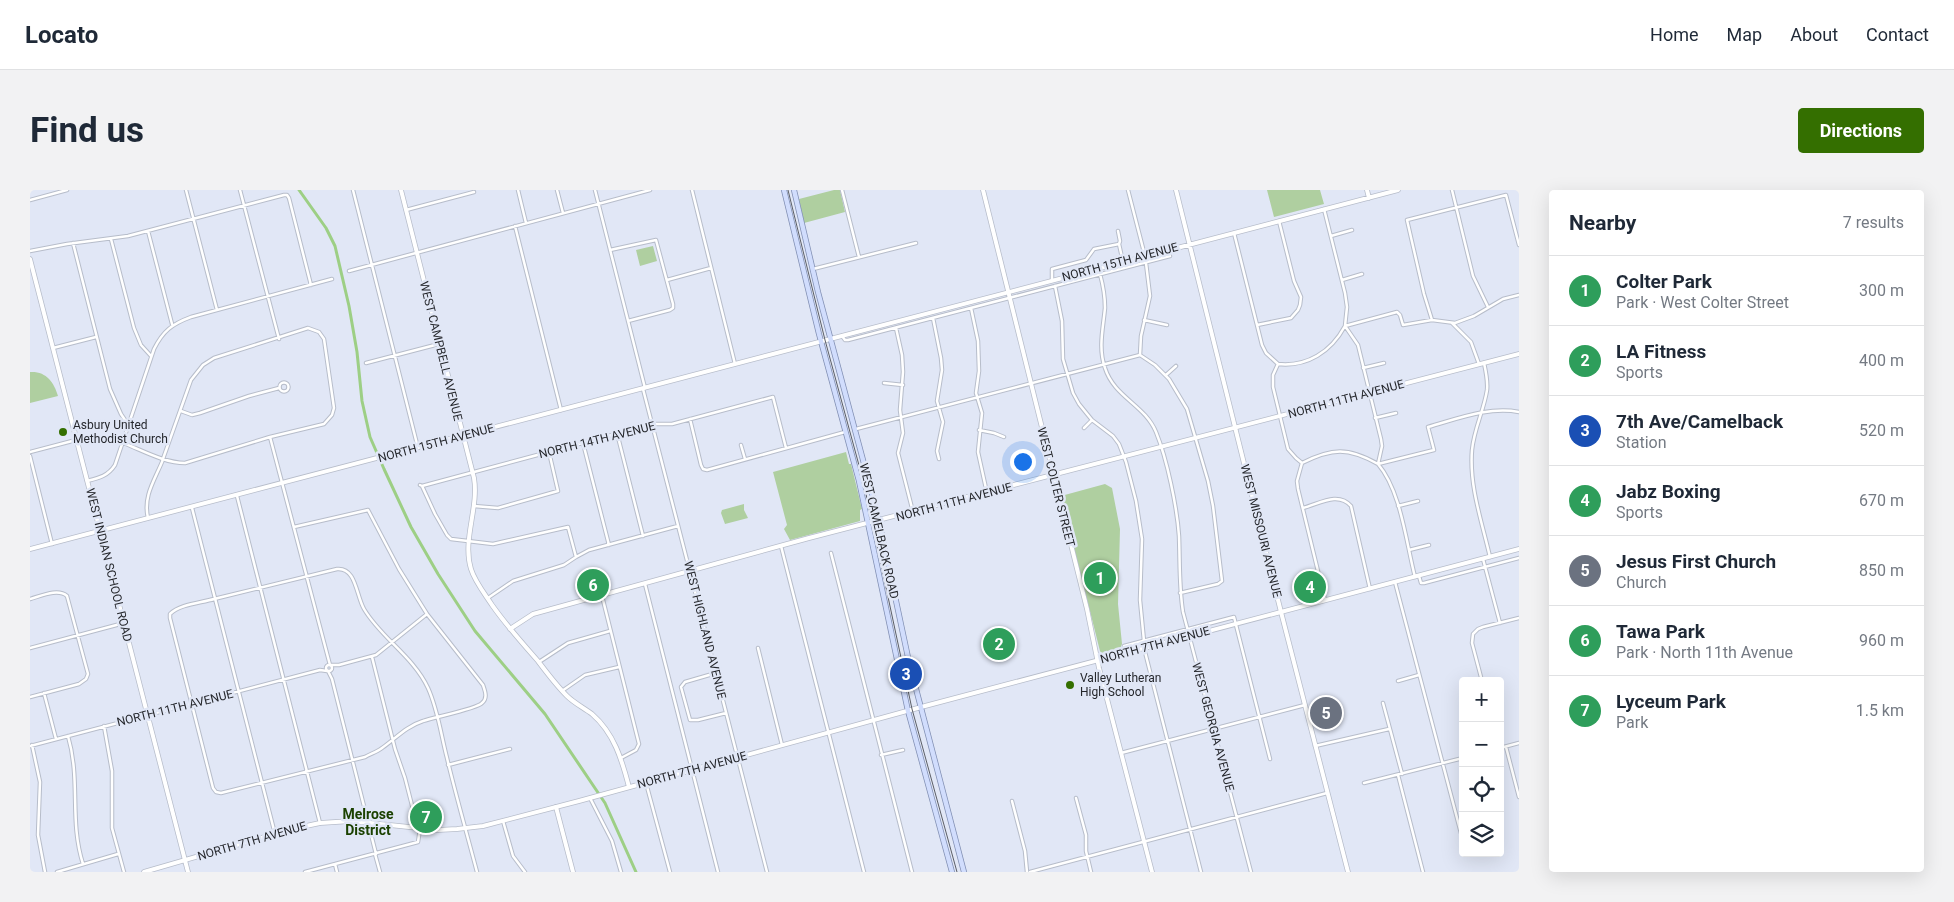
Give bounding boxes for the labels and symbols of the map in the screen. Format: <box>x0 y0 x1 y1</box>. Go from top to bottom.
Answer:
street label: NORTH 15TH AVENUE <box>1060 240 1180 284</box>
street label: WEST CAMPBELL AVENUE <box>417 280 465 422</box>
street label: NORTH 11TH AVENUE <box>1286 377 1406 421</box>
place label: Asbury United Methodist Church <box>73 418 168 446</box>
street label: NORTH 14TH AVENUE <box>537 419 657 461</box>
street label: NORTH 15TH AVENUE <box>376 421 496 465</box>
marker: Asbury United Methodist Church <box>57 426 69 438</box>
street label: WEST COLTER STREET <box>1034 426 1078 548</box>
your location <box>1010 449 1036 475</box>
street label: WEST CAMELBACK ROAD <box>857 462 901 600</box>
street label: WEST MISSOURI AVENUE <box>1238 463 1284 599</box>
street label: NORTH 11TH AVENUE <box>894 480 1014 524</box>
street label: WEST INDIAN SCHOOL ROAD <box>83 487 135 643</box>
pin: 1 <box>1084 559 1116 597</box>
street label: WEST HIGHLAND AVENUE <box>681 560 729 701</box>
pin: 6 <box>577 566 609 604</box>
pin: 4 <box>1294 568 1326 606</box>
street label: NORTH 7TH AVENUE <box>1099 624 1211 666</box>
pin: 2 <box>983 625 1015 663</box>
pin: 3 <box>890 655 922 693</box>
street label: WEST GEORGIA AVENUE <box>1189 661 1237 793</box>
place label: Valley Lutheran High School <box>1080 671 1161 699</box>
marker: Valley Lutheran High School <box>1064 679 1076 691</box>
street label: NORTH 11TH AVENUE <box>115 687 235 729</box>
pin: 5 <box>1310 694 1342 732</box>
street label: NORTH 7TH AVENUE <box>636 749 748 791</box>
pin: 7 <box>410 798 442 836</box>
district label: Melrose District <box>342 806 394 838</box>
street label: NORTH 7TH AVENUE <box>196 819 308 863</box>

